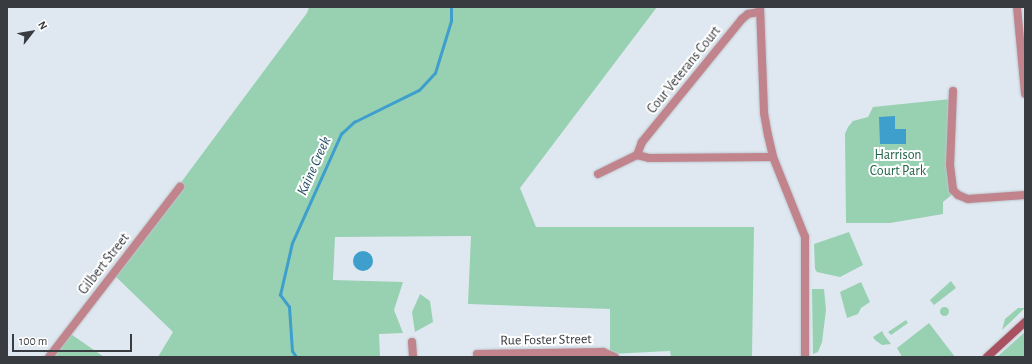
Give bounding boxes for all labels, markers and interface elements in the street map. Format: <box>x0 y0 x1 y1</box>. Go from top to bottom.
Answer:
north arrow <box>12 12 52 52</box>
text: N <box>36 19 49 32</box>
street label: Cour Veterans Court <box>644 23 724 117</box>
water label: Kaine Creek <box>293 134 335 198</box>
park label: Harrison Court Park <box>870 147 926 180</box>
street label: Gilbert Street <box>75 230 133 298</box>
scale bar <box>14 326 134 352</box>
street label: Rue Foster Street <box>500 331 592 349</box>
text: 100 m <box>19 335 47 347</box>

